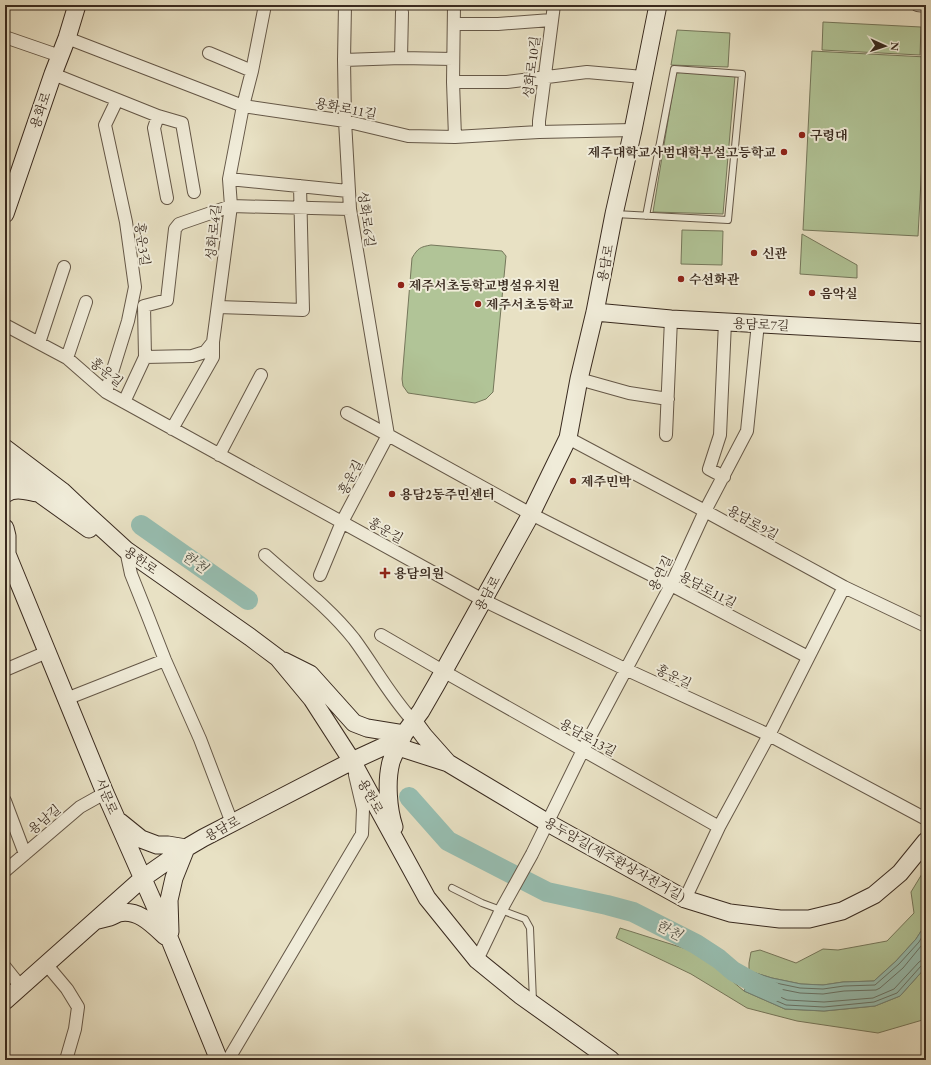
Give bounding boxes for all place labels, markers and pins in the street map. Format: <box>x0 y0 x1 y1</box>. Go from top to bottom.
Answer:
place label: 구령대 <box>810 127 848 144</box>
marker: 구령대 <box>797 130 807 140</box>
place label: 제주대학교사범대학부설고등학교 <box>588 144 776 161</box>
marker: 제주대학교사범대학부설고등학교 <box>779 147 789 157</box>
place label: 신관 <box>762 245 788 262</box>
marker: 신관 <box>749 248 759 258</box>
place label: 수선화관 <box>689 271 740 288</box>
marker: 수선화관 <box>676 274 686 284</box>
place label: 제주서초등학교병설유치원 <box>409 277 560 294</box>
marker: 제주서초등학교병설유치원 <box>396 280 406 290</box>
place label: 음악실 <box>820 285 858 302</box>
marker: 음악실 <box>807 288 817 298</box>
place label: 제주서초등학교 <box>486 296 574 313</box>
marker: 제주서초등학교 <box>473 299 483 309</box>
place label: 제주민박 <box>581 473 632 490</box>
marker: 제주민박 <box>568 476 578 486</box>
place label: 용담2동주민센터 <box>400 486 495 503</box>
marker: 용담2동주민센터 <box>387 489 397 499</box>
place label: 용담의원 <box>394 565 444 582</box>
marker: 용담의원 <box>379 567 391 579</box>

